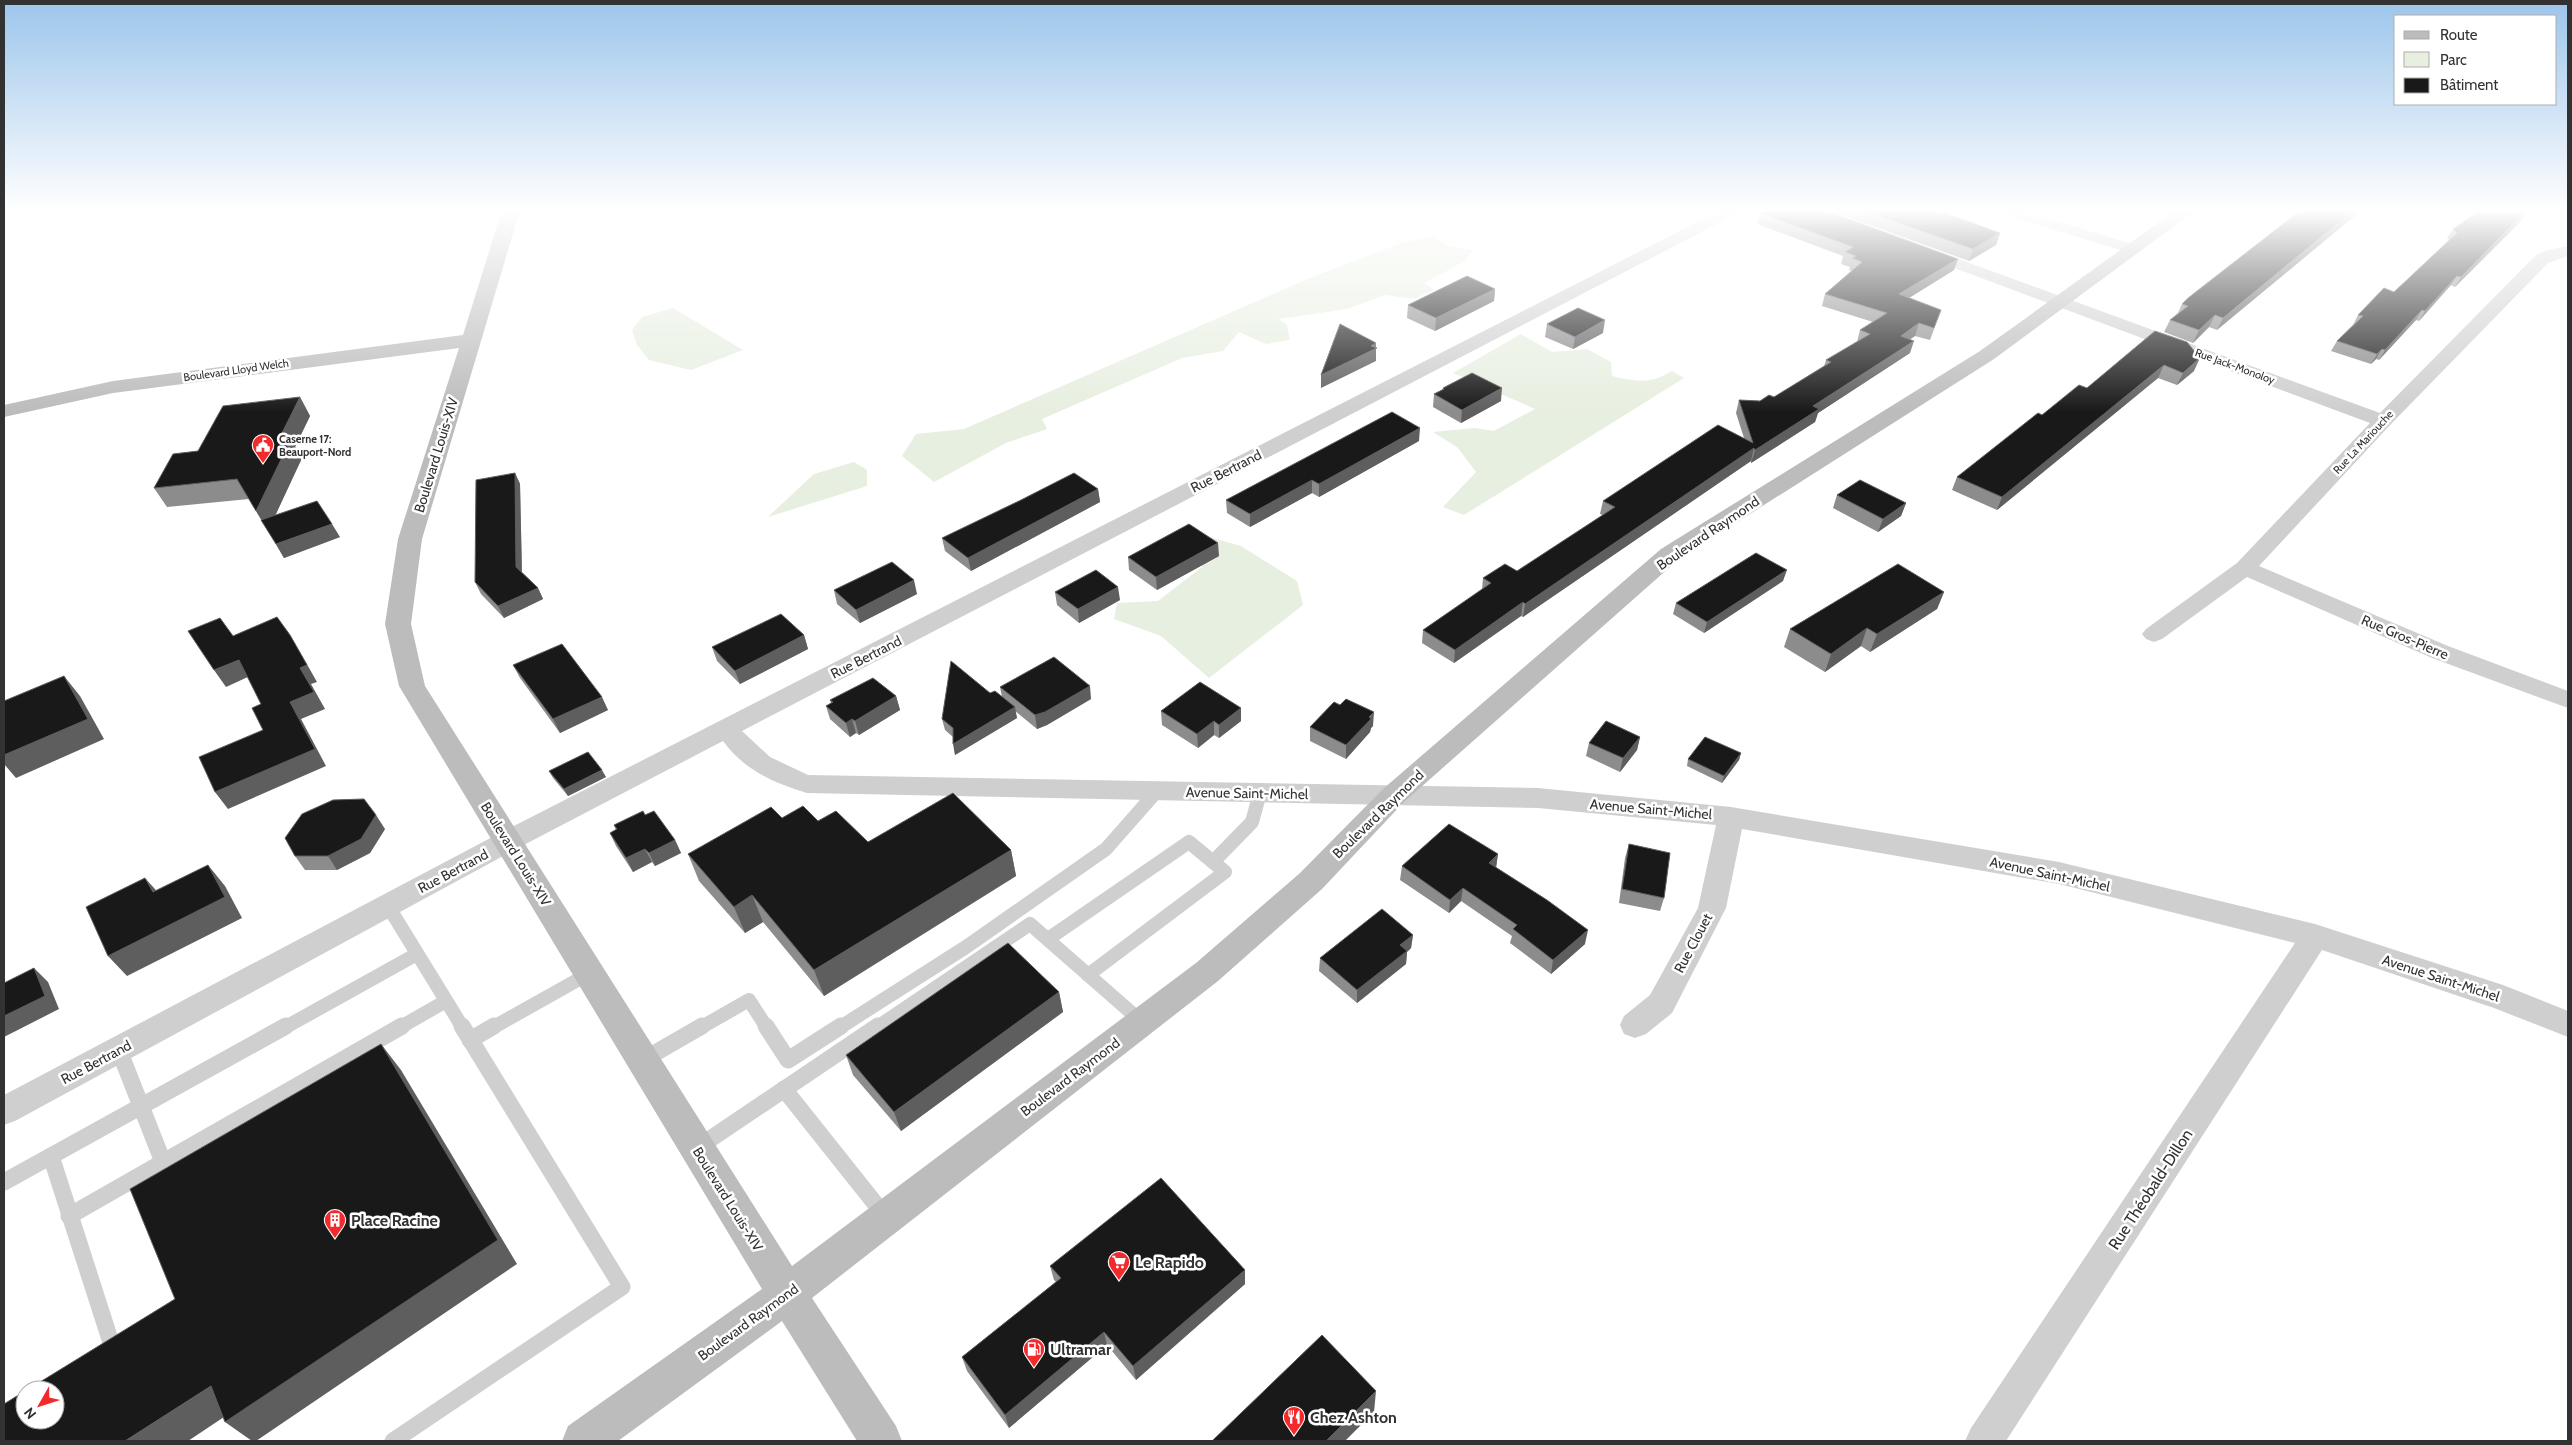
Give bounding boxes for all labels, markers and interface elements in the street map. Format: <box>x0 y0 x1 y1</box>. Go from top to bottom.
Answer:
legend <box>2394 15 2557 105</box>
text: Route <box>2440 26 2478 44</box>
text: Parc <box>2440 51 2467 69</box>
text: Bâtiment <box>2440 76 2498 94</box>
street label: Rue Jack-Monoloy <box>2193 345 2277 387</box>
street label: Boulevard Lloyd Welch <box>182 356 290 384</box>
street label: Boulevard Louis-XIV <box>410 395 462 515</box>
street label: Rue La Mariouche <box>2330 407 2396 477</box>
place label: Caserne 17: Beauport-Nord <box>279 432 351 459</box>
public building icon: Caserne 17: Beauport-Nord <box>251 433 275 464</box>
street label: Rue Bertrand <box>1187 445 1265 497</box>
street label: Boulevard Raymond <box>1653 492 1763 574</box>
street label: Rue Gros-Pierre <box>2359 611 2451 663</box>
street label: Rue Bertrand <box>827 631 905 683</box>
street label: Boulevard Raymond <box>1329 766 1427 862</box>
street label: Avenue Saint-Michel <box>1186 783 1309 803</box>
street label: Avenue Saint-Michel <box>1589 795 1713 823</box>
street label: Boulevard Louis-XIV <box>477 799 555 910</box>
street label: Rue Bertrand <box>415 845 491 897</box>
street label: Avenue Saint-Michel <box>1988 852 2112 896</box>
street label: Rue Clouet <box>1670 910 1716 976</box>
street label: Avenue Saint-Michel <box>2380 951 2503 1006</box>
street label: Boulevard Raymond <box>1017 1034 1123 1120</box>
street label: Rue Bertrand <box>58 1036 134 1088</box>
street label: Rue Théobald-Dillon <box>2104 1125 2196 1253</box>
street label: Boulevard Louis-XIV <box>689 1144 767 1255</box>
building icon: Place Racine <box>323 1208 347 1239</box>
place label: Place Racine <box>351 1211 438 1230</box>
supermarket icon: Le Rapido <box>1107 1250 1131 1281</box>
place label: Le Rapido <box>1135 1253 1204 1272</box>
street label: Boulevard Raymond <box>694 1279 802 1365</box>
fuel station icon: Ultramar <box>1022 1337 1046 1368</box>
place label: Ultramar <box>1050 1340 1112 1359</box>
north arrow <box>15 1380 65 1430</box>
text: N <box>20 1404 40 1423</box>
restaurant icon: Chez Ashton <box>1282 1405 1306 1436</box>
place label: Chez Ashton <box>1310 1408 1397 1427</box>

